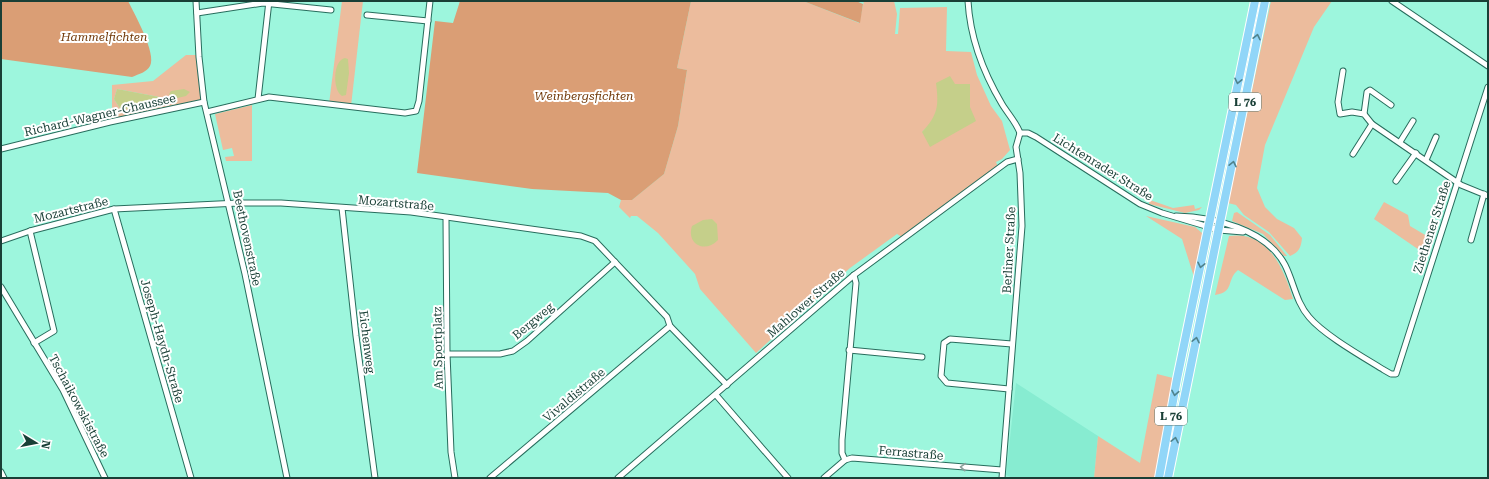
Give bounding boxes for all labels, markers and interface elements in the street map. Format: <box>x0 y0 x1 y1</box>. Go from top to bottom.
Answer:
park label: Hammelfichten <box>60 30 147 44</box>
one-way arrow <box>1253 34 1261 40</box>
one-way arrow <box>1235 78 1243 84</box>
park label: Weinbergsfichten <box>535 89 633 103</box>
street label: Richard-Wagner-Chaussee <box>23 91 178 139</box>
road number: L 76 <box>1229 93 1261 111</box>
street label: Lichtenrader Straße <box>1050 131 1156 204</box>
one-way arrow <box>1228 161 1236 167</box>
street label: Ziethener Straße <box>1410 179 1454 275</box>
street label: Beethovenstraße <box>230 189 264 287</box>
street label: Mozartstraße <box>358 193 435 213</box>
street label: Mozartstraße <box>32 194 110 226</box>
street label: Berliner Straße <box>1000 206 1018 294</box>
one-way arrow <box>1197 262 1205 268</box>
street label: Mahlower Straße <box>765 265 848 340</box>
street label: Joseph-Haydn-Straße <box>138 278 186 405</box>
street label: Bergweg <box>510 300 557 342</box>
street label: Am Sportplatz <box>430 306 446 390</box>
street label: Eichenweg <box>356 310 378 374</box>
one-way arrow <box>1191 337 1200 343</box>
street label: Tschaikowskistraße <box>46 352 112 460</box>
street label: Vivaldistraße <box>540 365 608 425</box>
one-way arrow <box>1171 389 1180 396</box>
road number: L 76 <box>1155 407 1187 425</box>
north arrow <box>16 423 56 463</box>
one-way arrow <box>1171 437 1179 443</box>
text: N <box>38 439 52 450</box>
street label: Ferrastraße <box>878 443 944 463</box>
one-way arrow <box>960 463 966 472</box>

